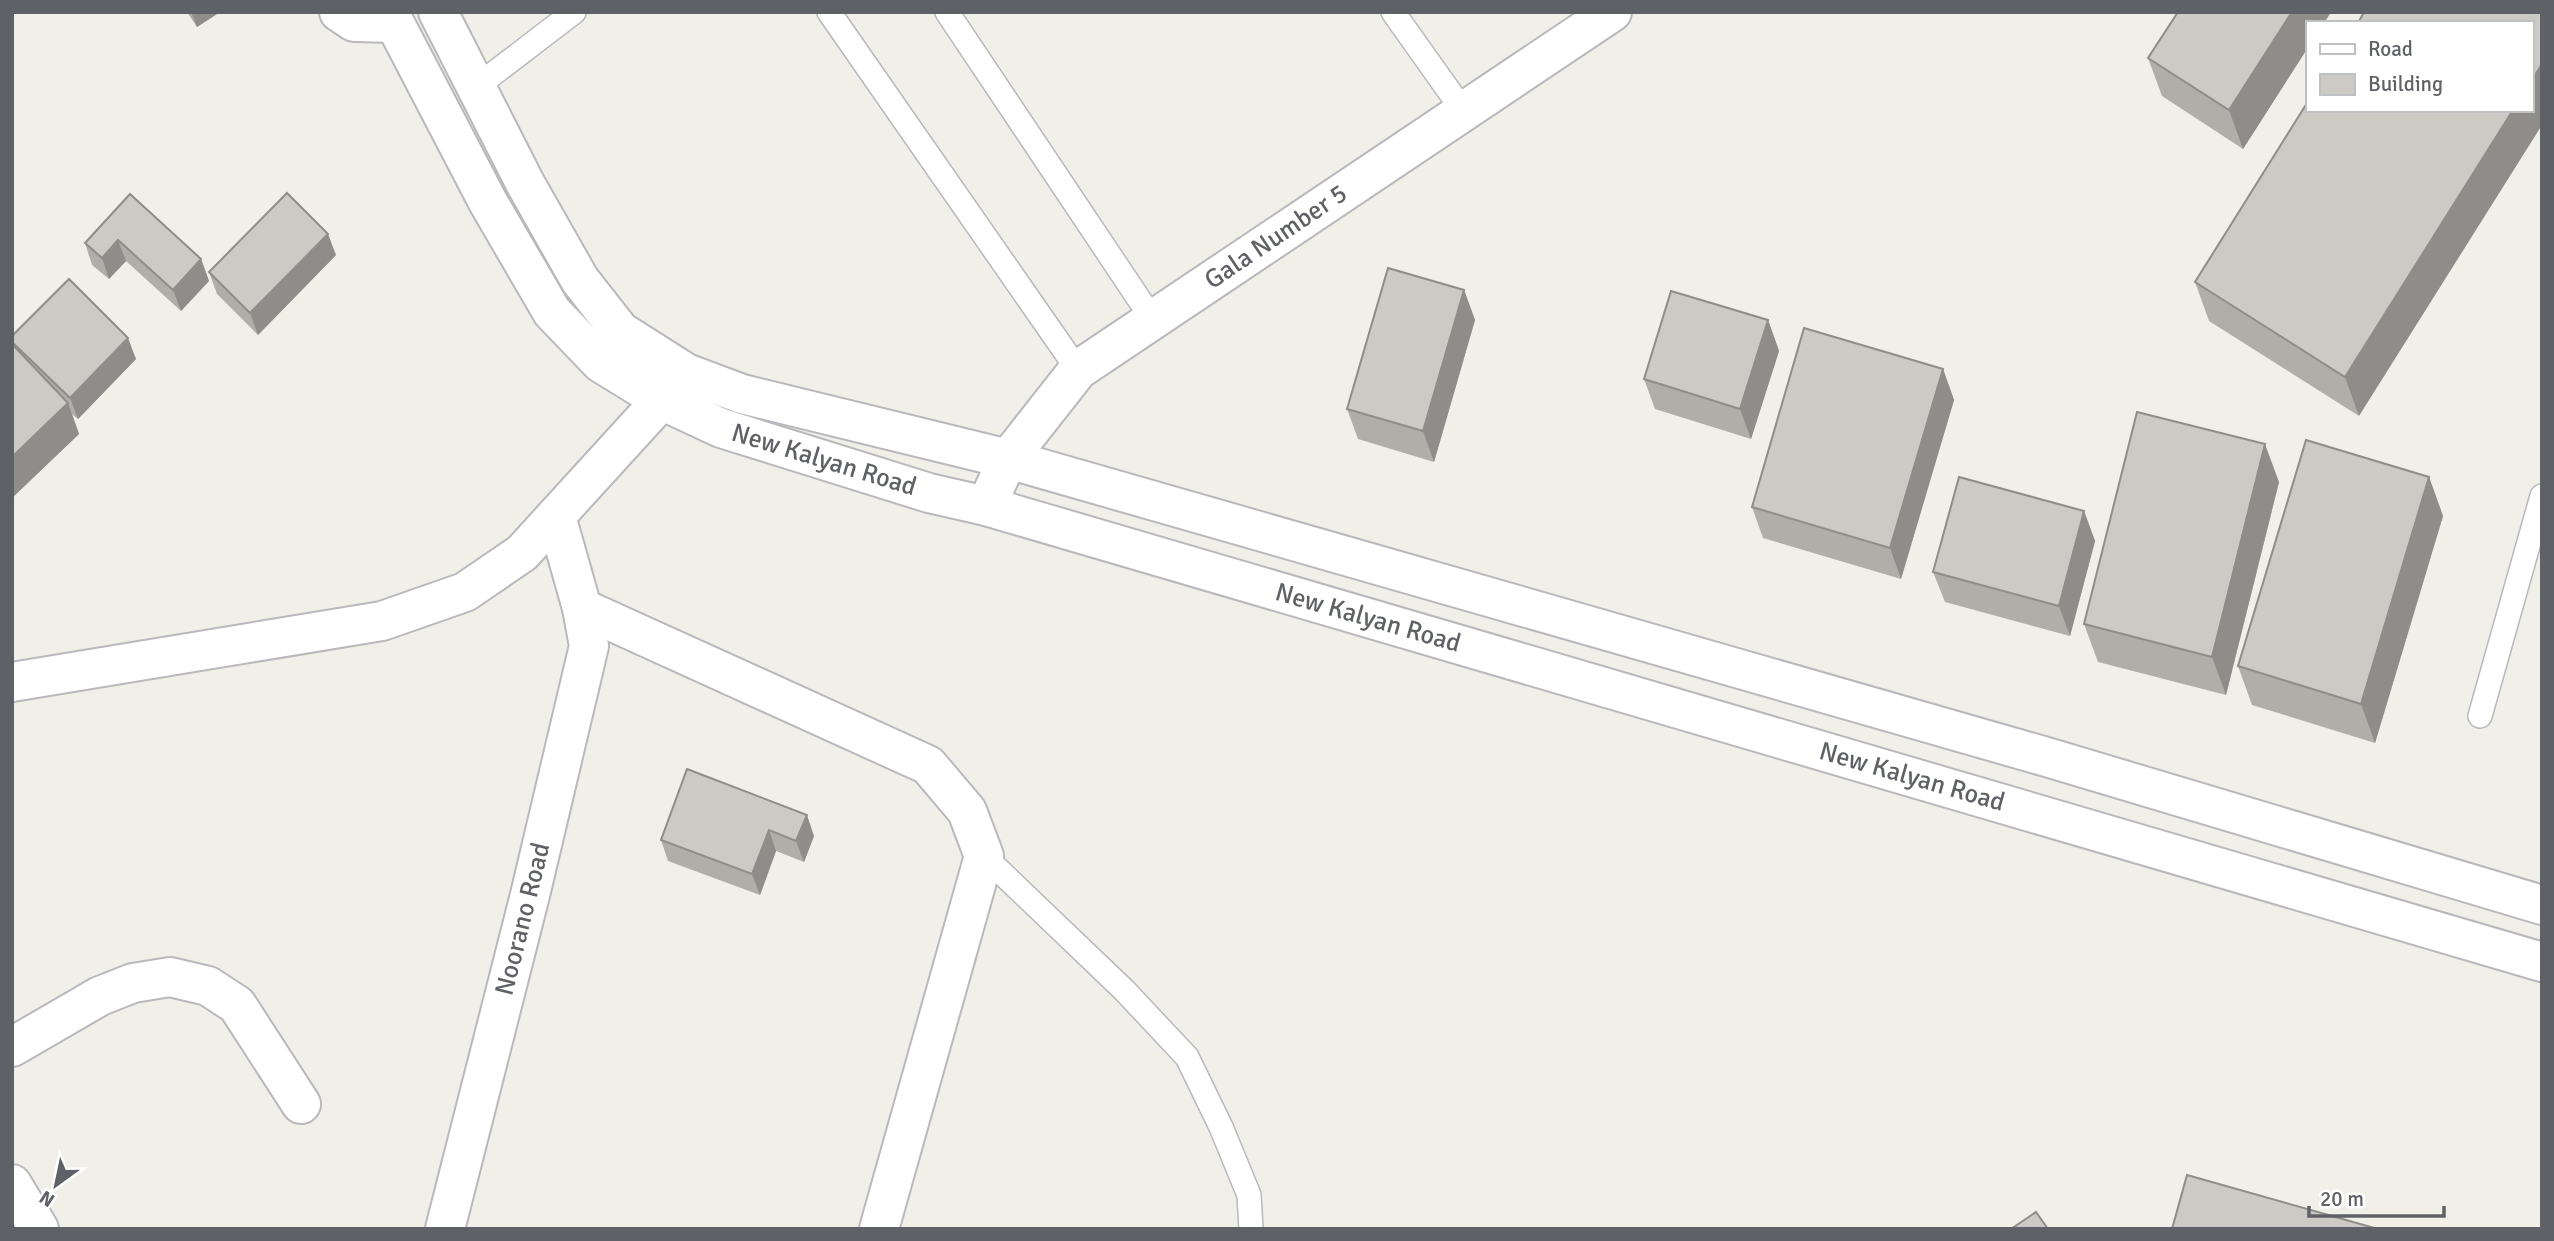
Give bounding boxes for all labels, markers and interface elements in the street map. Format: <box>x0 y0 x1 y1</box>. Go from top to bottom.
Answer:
legend <box>2306 21 2533 112</box>
text: Road <box>2368 36 2413 62</box>
text: Building <box>2368 71 2443 97</box>
street label: Gala Number 5 <box>1199 178 1353 296</box>
street label: New Kalyan Road <box>728 417 920 503</box>
street label: New Kalyan Road <box>1272 576 1464 660</box>
street label: New Kalyan Road <box>1816 735 2008 819</box>
street label: Noorano Road <box>489 839 557 999</box>
north arrow <box>21 1150 91 1220</box>
scale bar <box>2309 1174 2444 1218</box>
text: N <box>35 1185 59 1212</box>
text: 20 m <box>2320 1186 2364 1212</box>

